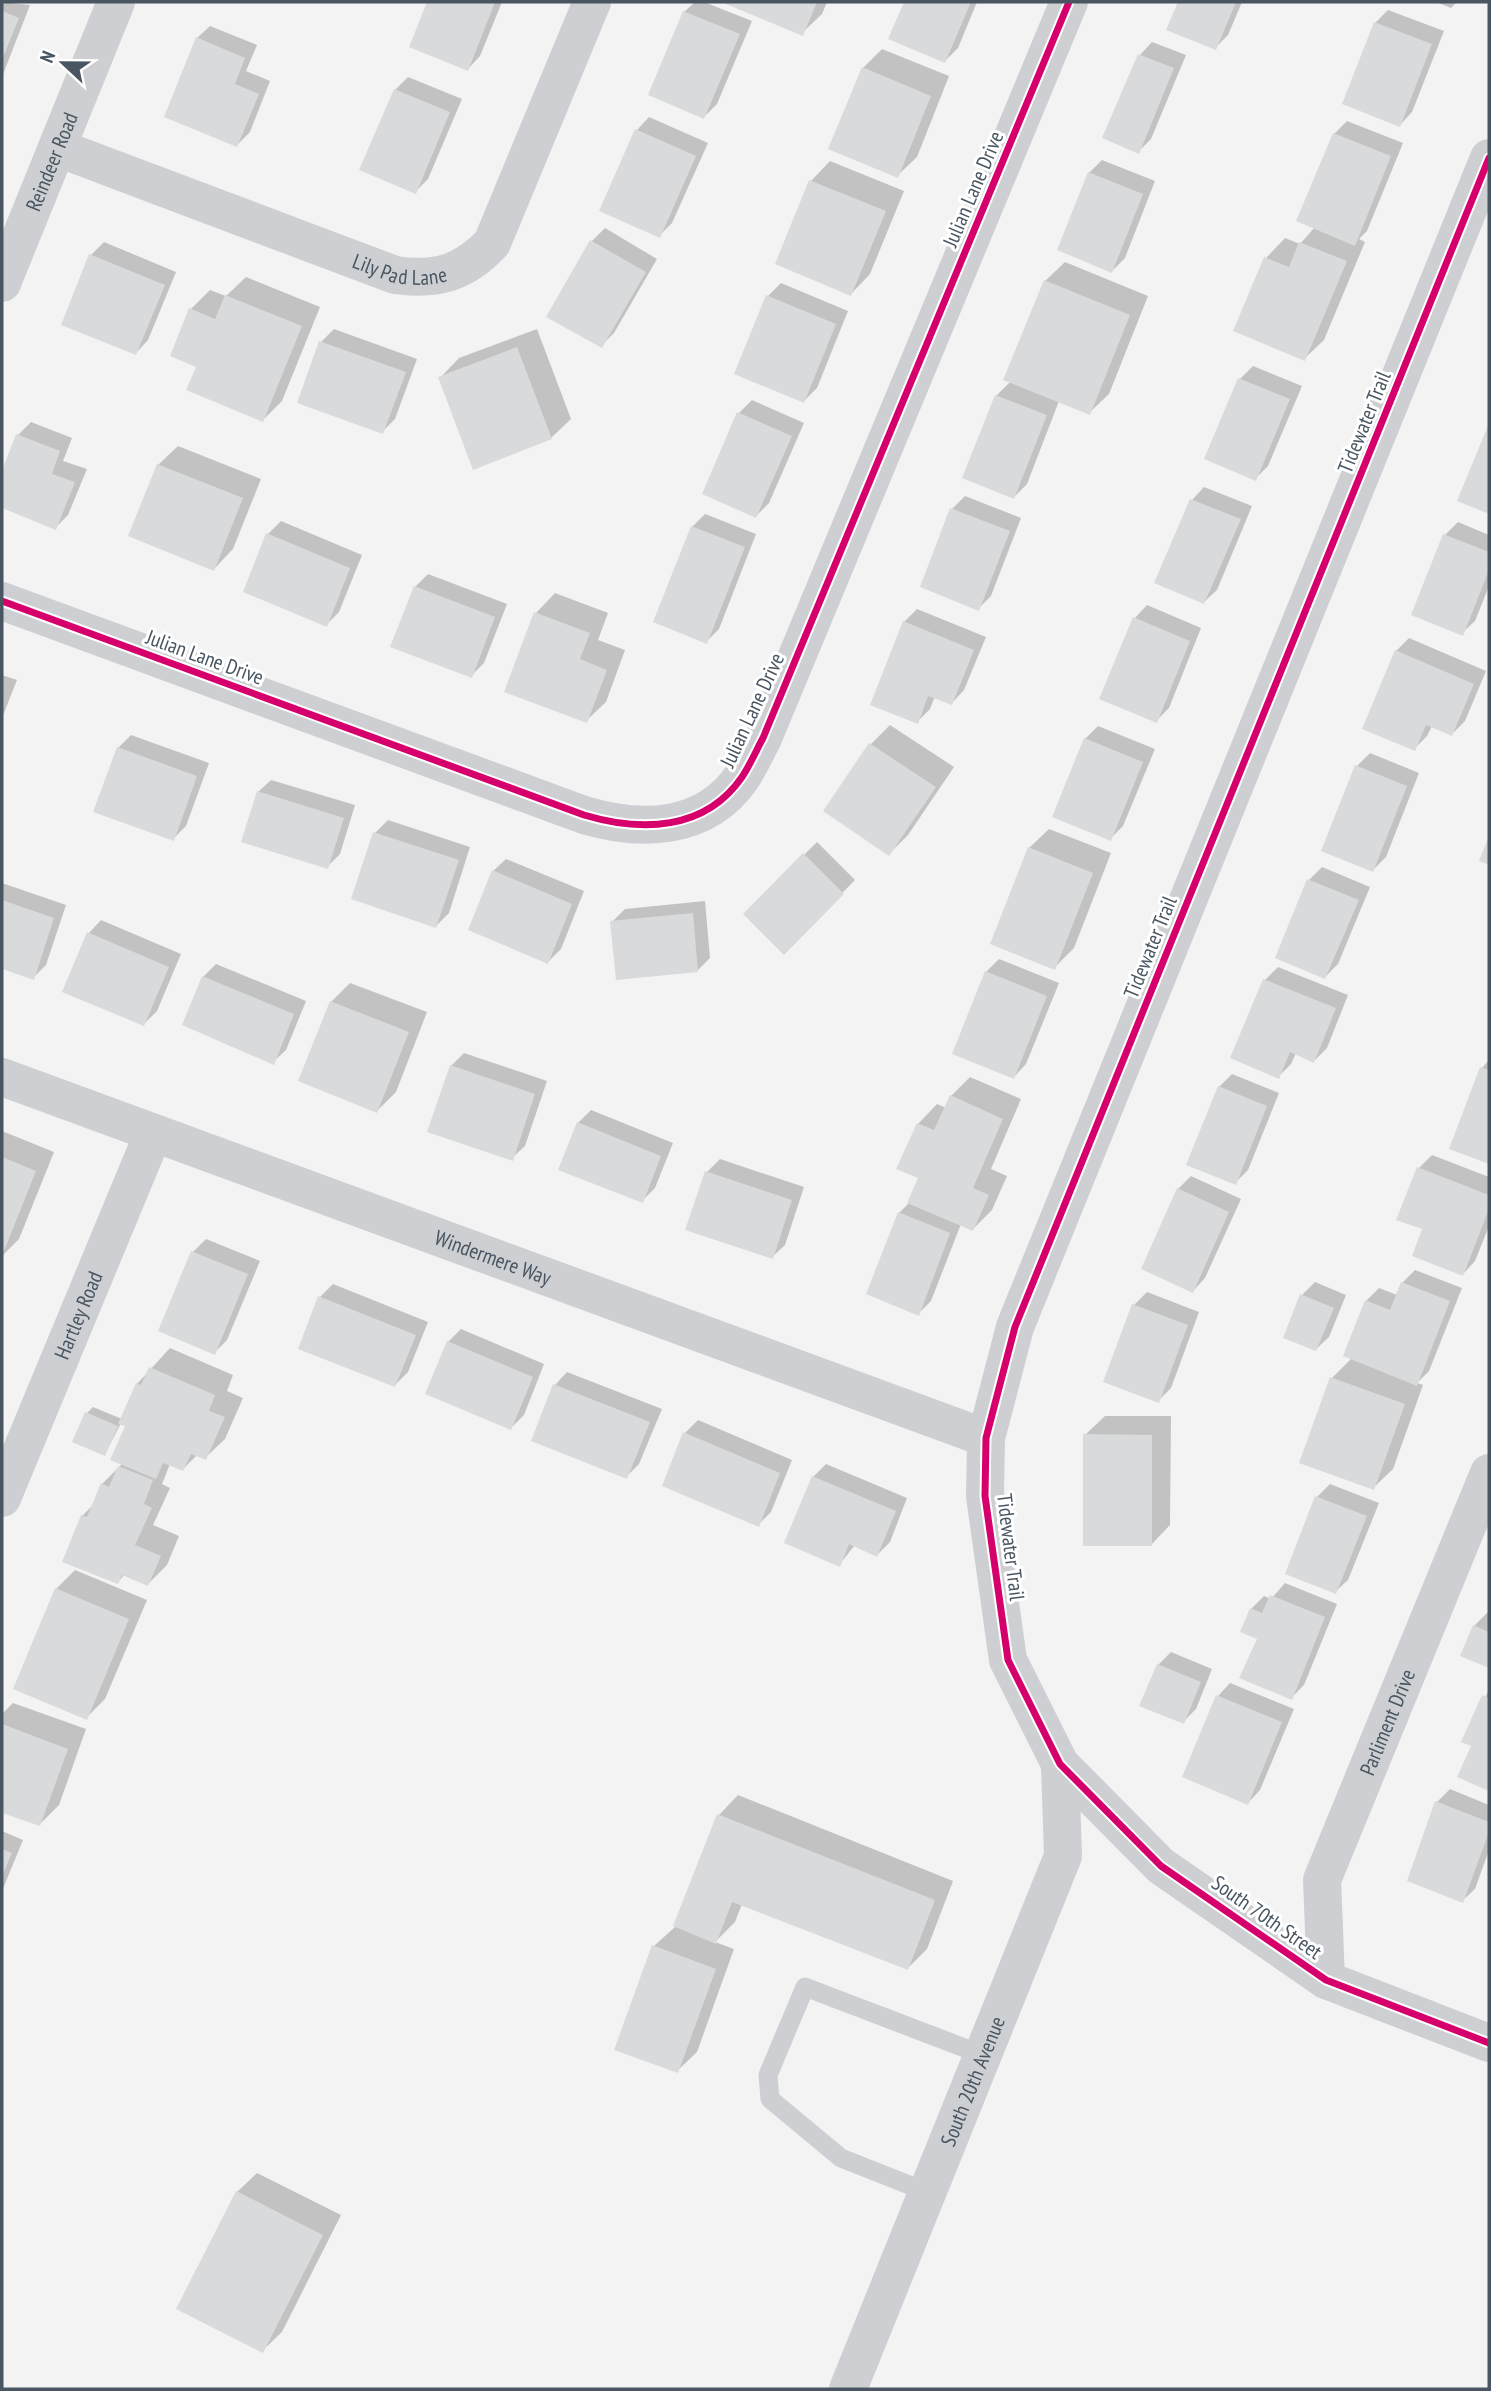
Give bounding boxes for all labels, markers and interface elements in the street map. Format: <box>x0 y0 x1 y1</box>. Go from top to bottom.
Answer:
north arrow <box>28 28 98 98</box>
text: N <box>34 47 60 66</box>
street label: Reindeer Road <box>19 108 83 215</box>
street label: Julian Lane Drive <box>936 127 1009 252</box>
street label: Lily Pad Lane <box>349 247 449 290</box>
street label: Tidewater Trail <box>1331 367 1397 477</box>
street label: Julian Lane Drive <box>142 623 267 691</box>
street label: Julian Lane Drive <box>713 649 790 772</box>
street label: Tidewater Trail <box>1117 892 1183 1002</box>
street label: Windermere Way <box>431 1223 555 1291</box>
street label: Hartley Road <box>48 1267 108 1363</box>
street label: Tidewater Trail <box>991 1492 1031 1602</box>
street label: Parliment Drive <box>1353 1665 1421 1779</box>
street label: South 70th Street <box>1207 1869 1328 1965</box>
street label: South 20th Avenue <box>934 2012 1010 2150</box>

